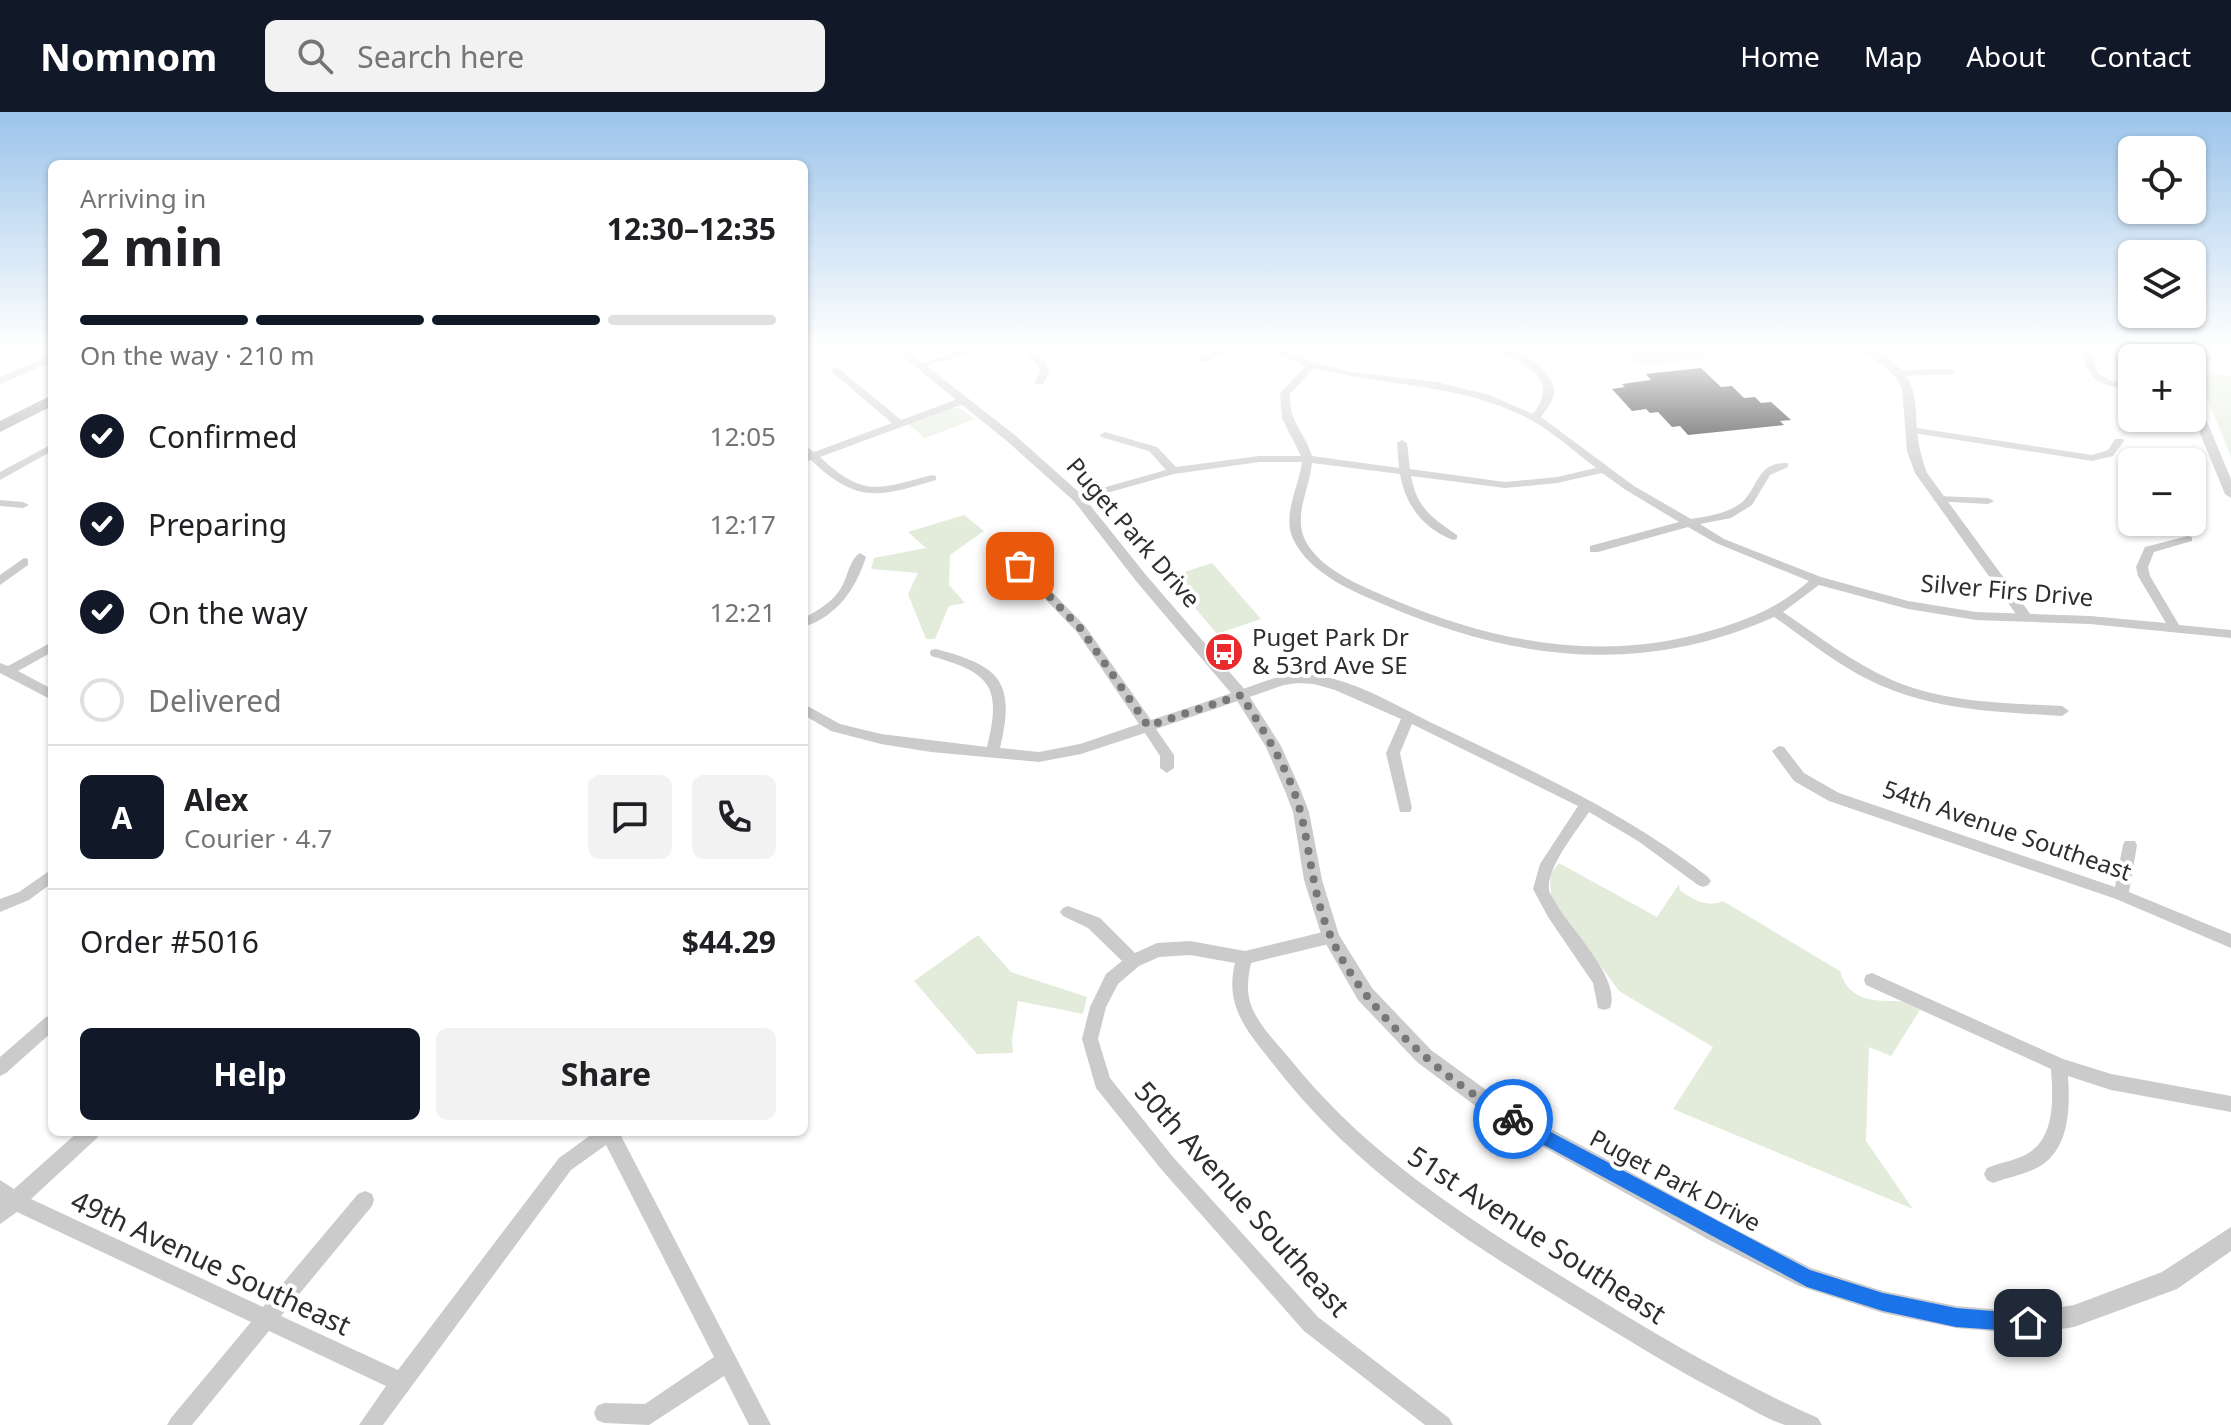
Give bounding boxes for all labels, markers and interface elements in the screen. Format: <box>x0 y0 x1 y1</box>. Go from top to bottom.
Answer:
search box <box>265 20 825 92</box>
text: Nomnom <box>40 30 217 82</box>
icon: search <box>293 34 337 78</box>
text: Search here <box>357 36 524 77</box>
text: Home <box>1740 37 1820 75</box>
text: Map <box>1864 37 1922 75</box>
text: About <box>1966 37 2046 75</box>
text: Contact <box>2090 37 2191 75</box>
map controls <box>2118 136 2206 536</box>
button: locate <box>2118 136 2206 224</box>
text: Arriving in <box>80 180 206 216</box>
text: 12:30–12:35 <box>607 208 776 249</box>
text: 2 min <box>80 210 223 281</box>
button: layers <box>2118 240 2206 328</box>
text: On the way · 210 m <box>80 337 314 373</box>
button: + <box>2118 344 2206 432</box>
icon: check <box>80 414 124 458</box>
text: Confirmed <box>148 416 298 457</box>
text: 12:05 <box>710 418 776 454</box>
button: − <box>2118 448 2206 536</box>
street label: Puget Park Drive <box>1060 450 1209 614</box>
icon: check <box>80 502 124 546</box>
text: Preparing <box>148 504 287 545</box>
text: 12:17 <box>710 506 776 542</box>
pin <box>986 532 1054 600</box>
icon: bag <box>998 544 1042 588</box>
street label: Silver Firs Drive <box>1919 566 2095 613</box>
icon: check <box>80 590 124 634</box>
text: On the way <box>148 592 308 633</box>
text: 12:21 <box>710 594 776 630</box>
place label: Puget Park Dr & 53rd Ave SE <box>1252 620 1409 681</box>
bus stop icon: Puget Park Dr & 53rd Ave SE <box>1203 631 1245 673</box>
text: Delivered <box>148 680 282 721</box>
street label: 54th Avenue Southeast <box>1879 772 2137 888</box>
button: chat <box>588 775 672 859</box>
button: phone <box>692 775 776 859</box>
text: Alex <box>184 779 248 820</box>
text: A <box>112 797 132 838</box>
text: Courier · 4.7 <box>184 820 332 856</box>
text: Order #5016 <box>80 921 259 962</box>
text: $44.29 <box>682 921 776 962</box>
button: Help <box>80 1028 420 1120</box>
button: Share <box>436 1028 776 1120</box>
street label: 50th Avenue Southeast <box>1127 1073 1359 1324</box>
courier <box>1473 1079 1553 1159</box>
icon: bike <box>1491 1097 1535 1141</box>
street label: Puget Park Drive <box>1585 1121 1767 1239</box>
street label: 51st Avenue Southeast <box>1401 1136 1674 1332</box>
street label: 49th Avenue Southeast <box>65 1181 357 1344</box>
pin <box>1994 1289 2062 1357</box>
icon: home <box>2006 1301 2050 1345</box>

